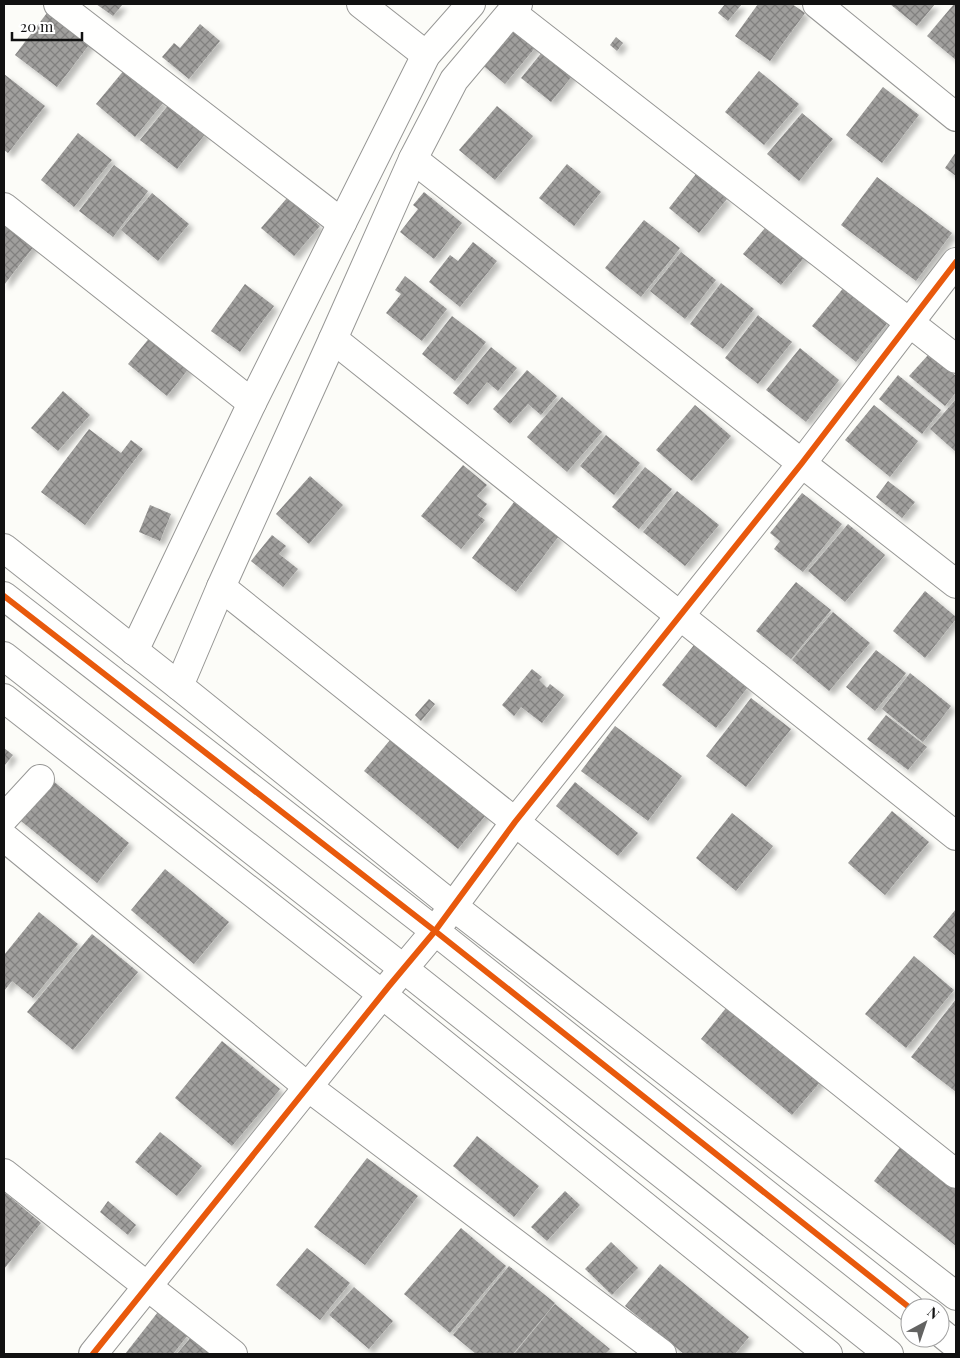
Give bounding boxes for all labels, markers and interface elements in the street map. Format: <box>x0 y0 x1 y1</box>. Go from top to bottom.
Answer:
scale bar <box>12 10 82 42</box>
text: 20 m <box>20 16 54 36</box>
north arrow <box>900 1298 950 1348</box>
text: N <box>924 1302 944 1323</box>

